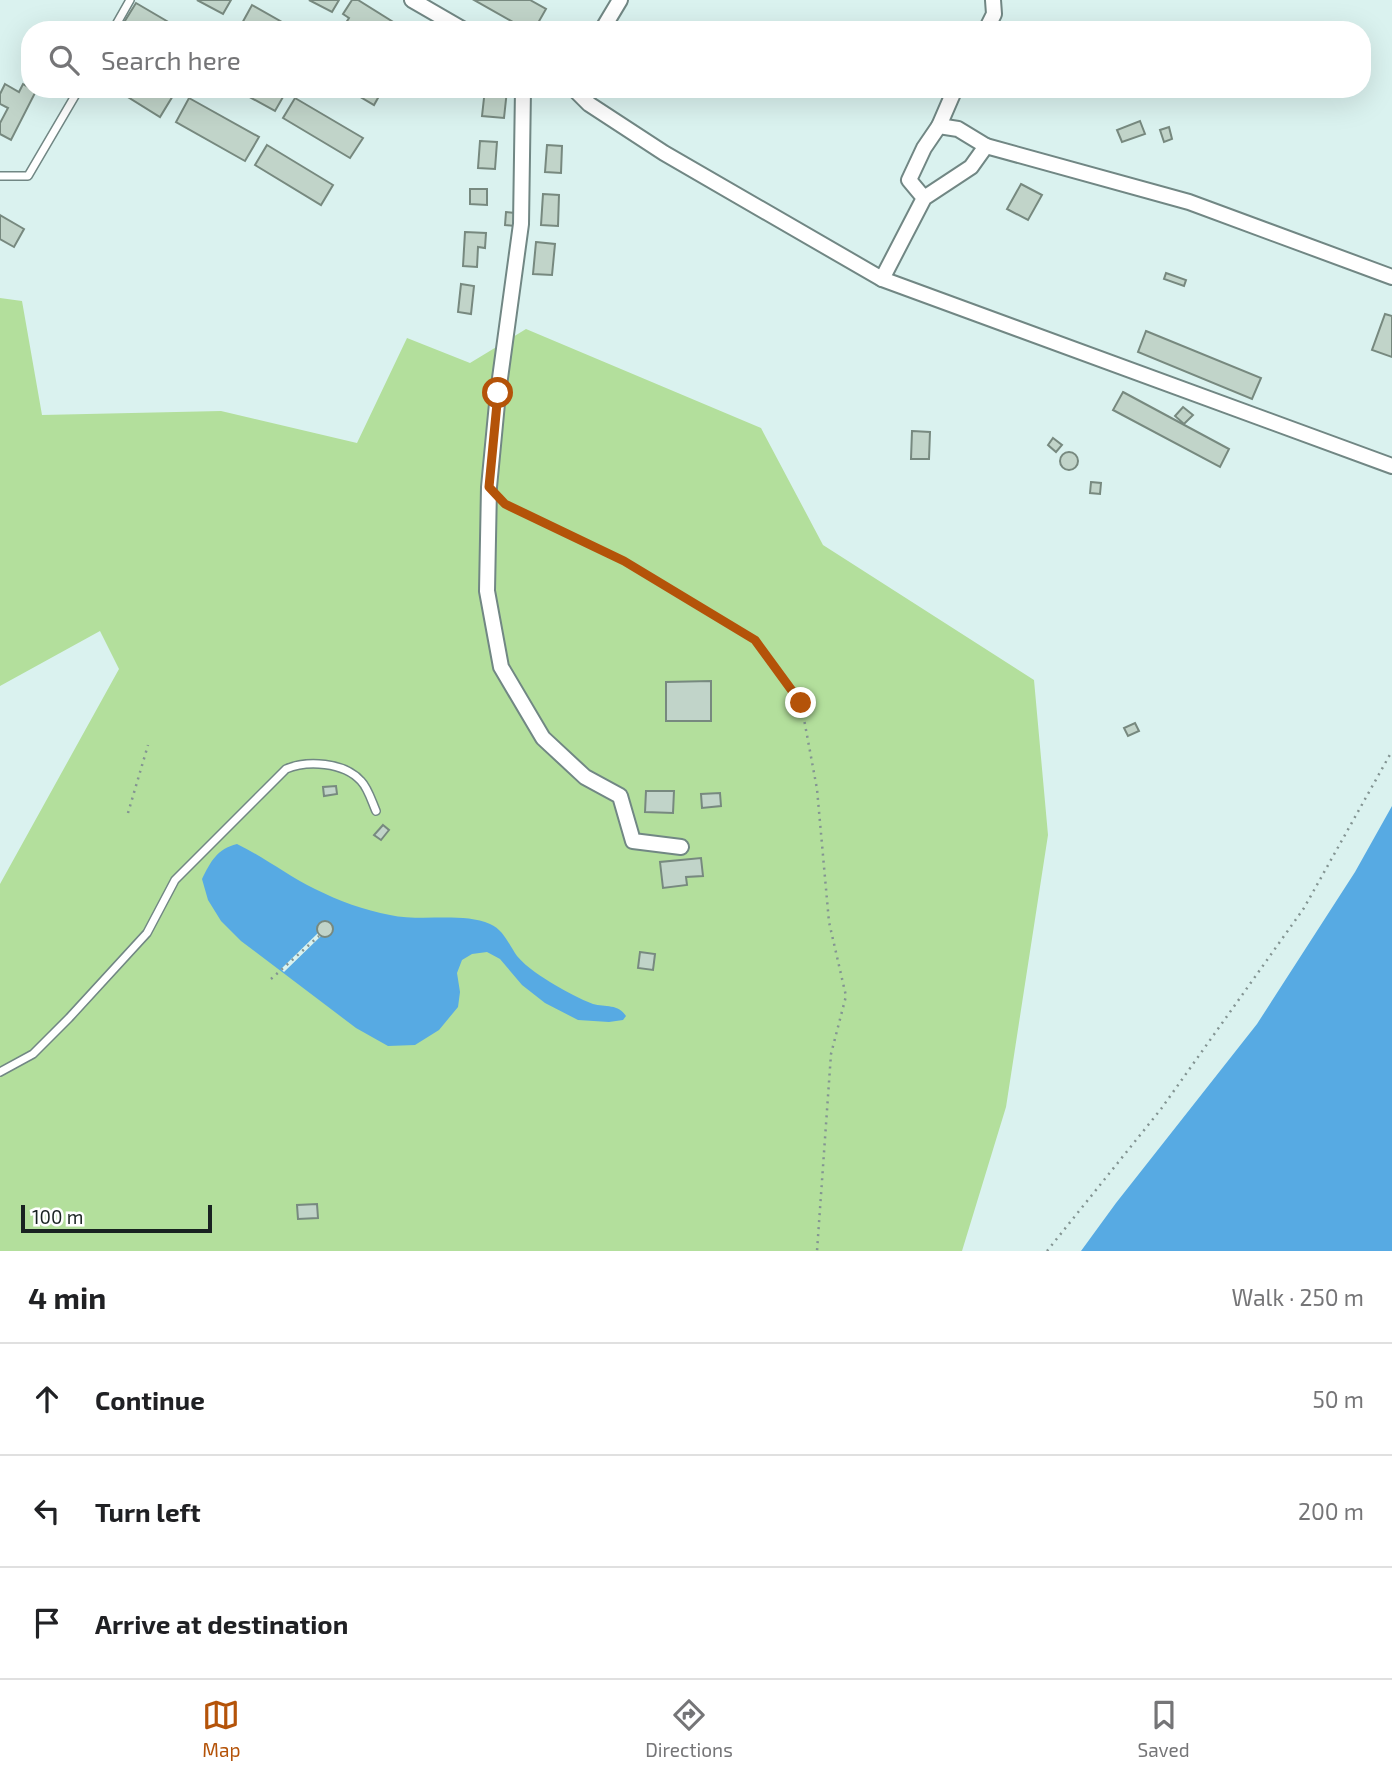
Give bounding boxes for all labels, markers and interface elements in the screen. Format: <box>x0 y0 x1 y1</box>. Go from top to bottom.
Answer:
search box <box>21 21 1371 98</box>
icon: search <box>45 41 83 79</box>
text: Search here <box>101 44 241 75</box>
route start <box>482 377 513 408</box>
route end <box>785 687 816 718</box>
scale bar <box>21 1202 212 1234</box>
text: 100 m <box>32 1205 83 1228</box>
text: 4 min <box>28 1279 106 1315</box>
text: Walk · 250 m <box>1231 1283 1364 1311</box>
icon: ahead <box>28 1380 66 1418</box>
text: Continue <box>95 1384 205 1415</box>
text: 50 m <box>1313 1385 1364 1413</box>
icon: left <box>28 1492 66 1530</box>
text: Turn left <box>95 1496 201 1527</box>
text: 200 m <box>1298 1497 1364 1525</box>
icon: arrive <box>28 1604 66 1642</box>
text: Arrive at destination <box>95 1608 348 1639</box>
tab: Map <box>202 1696 240 1761</box>
tab: Directions <box>645 1696 733 1761</box>
tab: Saved <box>1137 1696 1190 1761</box>

